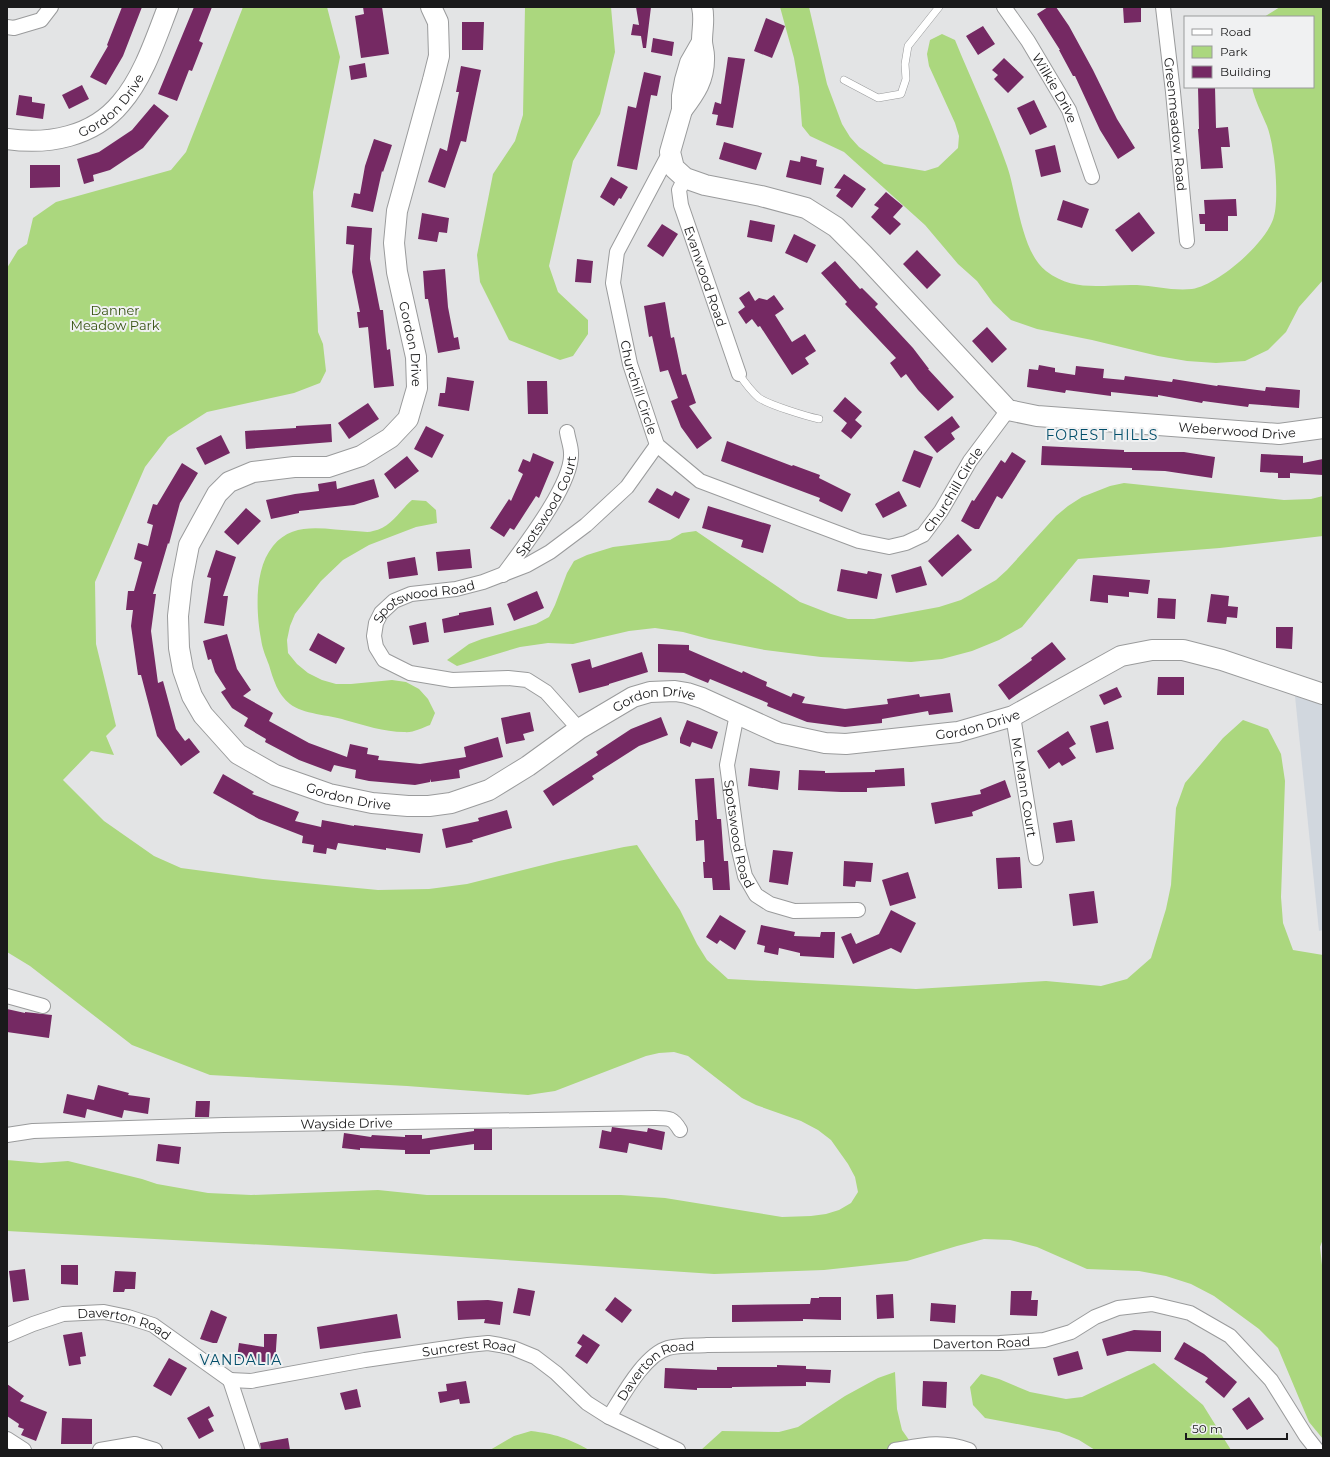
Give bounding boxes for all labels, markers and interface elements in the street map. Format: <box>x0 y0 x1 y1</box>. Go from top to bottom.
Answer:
legend <box>1184 16 1314 88</box>
text: Road <box>1220 24 1251 39</box>
text: Park <box>1220 44 1248 59</box>
street label: Wilkie Drive <box>1029 50 1081 125</box>
street label: Greenmeadow Road <box>1161 56 1190 192</box>
text: Building <box>1220 64 1271 79</box>
street label: Gordon Drive <box>76 71 147 140</box>
street label: Evanwood Road <box>681 224 730 329</box>
street label: Gordon Drive <box>396 300 425 387</box>
park label: Danner Meadow Park <box>70 302 160 333</box>
street label: Churchill Circle <box>617 339 661 437</box>
street label: Weberwood Drive <box>1178 419 1297 442</box>
district label: FOREST HILLS <box>1046 426 1158 444</box>
street label: Churchill Circle <box>920 443 986 535</box>
street label: Spotswood Court <box>512 455 579 559</box>
street label: Spotswood Road <box>369 576 477 625</box>
street label: Gordon Drive <box>609 683 698 715</box>
street label: Gordon Drive <box>935 706 1023 742</box>
street label: Mc Mann Court <box>1009 736 1040 838</box>
street label: Gordon Drive <box>304 779 392 813</box>
street label: Spotswood Road <box>721 779 758 891</box>
street label: Wayside Drive <box>300 1114 393 1132</box>
street label: Daverton Road <box>77 1304 174 1343</box>
street label: Daverton Road <box>932 1333 1031 1351</box>
street label: Suncrest Road <box>421 1335 518 1360</box>
street label: Daverton Road <box>613 1338 695 1404</box>
district label: VANDALIA <box>200 1351 282 1369</box>
scale bar <box>1186 1415 1287 1441</box>
text: 50 m <box>1192 1421 1223 1436</box>

